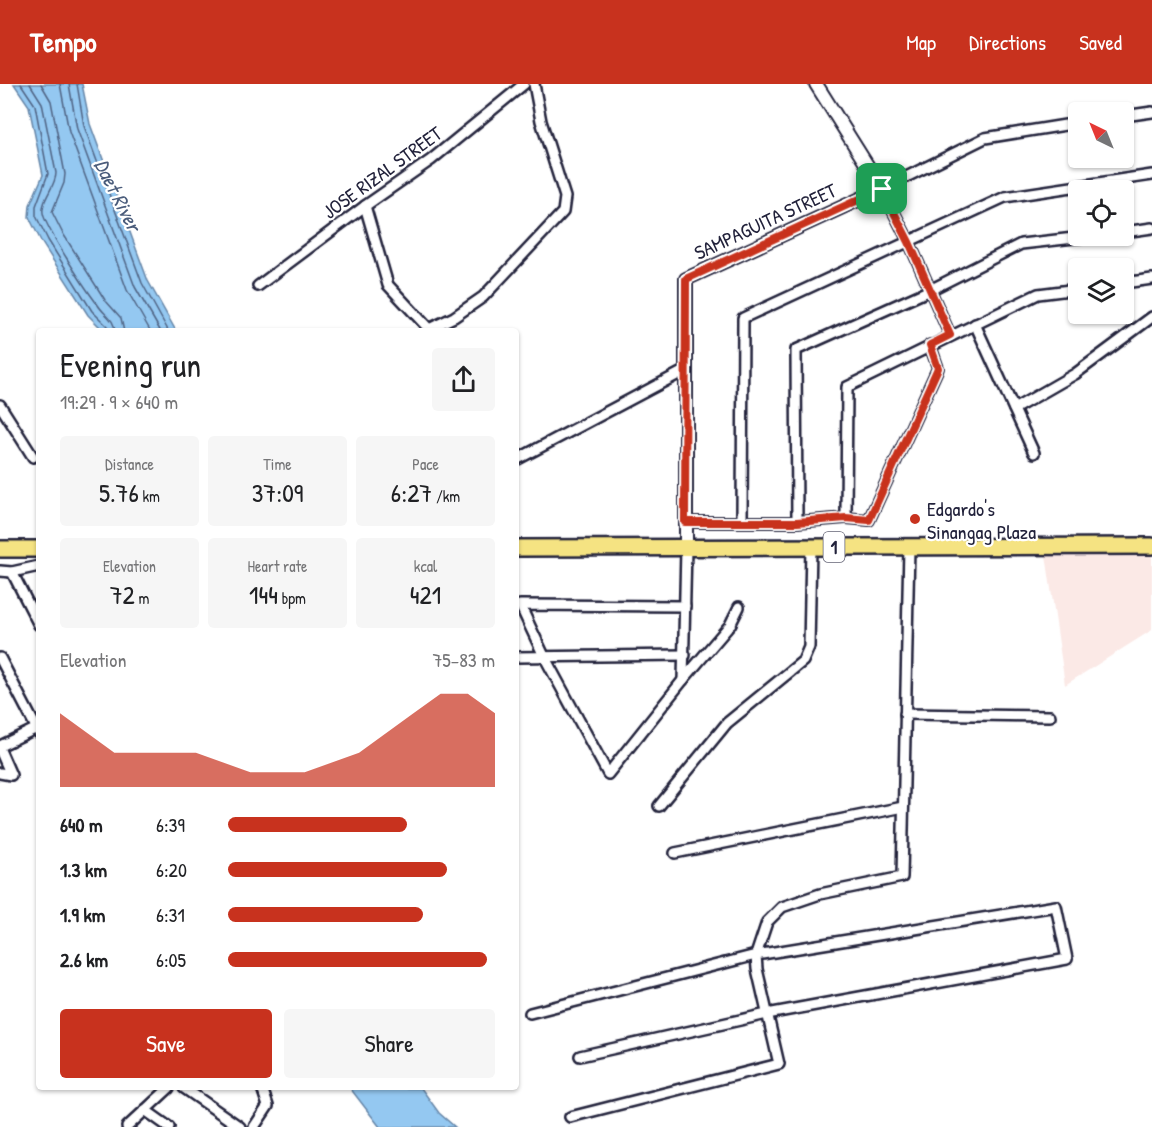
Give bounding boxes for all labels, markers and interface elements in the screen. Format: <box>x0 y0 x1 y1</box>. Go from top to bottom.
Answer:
text: Tempo <box>30 23 97 61</box>
text: Map <box>906 28 936 57</box>
text: Directions <box>969 28 1046 57</box>
text: Saved <box>1079 28 1122 57</box>
north arrow <box>1068 102 1134 168</box>
map controls <box>1068 102 1134 324</box>
street label: JOSE RIZAL STREET <box>317 119 448 225</box>
water label: Daet River <box>87 154 150 239</box>
pin <box>856 163 907 214</box>
icon: arrive <box>865 172 898 205</box>
street label: SAMPAGUITA STREET <box>690 176 841 266</box>
button: locate <box>1068 180 1134 246</box>
button: layers <box>1068 258 1134 324</box>
text: Evening run <box>60 343 201 387</box>
button: share <box>432 348 495 411</box>
text: 19:29 · 9 × 640 m <box>60 388 178 415</box>
text: Distance <box>105 453 154 475</box>
text: Time <box>263 453 292 475</box>
text: Pace <box>412 453 439 475</box>
text: 5.76 <box>99 475 139 510</box>
text: 37:09 <box>252 475 303 510</box>
text: 6:27 <box>391 475 432 510</box>
text: km <box>139 485 160 507</box>
text: /km <box>432 485 460 507</box>
place label: Edgardo's Sinangag Plaza <box>927 495 1036 545</box>
marker: Edgardo's Sinangag Plaza <box>908 512 922 526</box>
road number: 1 <box>824 532 844 562</box>
text: Elevation <box>103 555 156 577</box>
text: Heart rate <box>248 555 307 577</box>
text: kcal <box>414 555 437 577</box>
text: 72 <box>110 577 135 612</box>
text: 144 <box>249 577 278 612</box>
text: 421 <box>410 577 441 612</box>
text: m <box>135 587 149 609</box>
text: bpm <box>278 587 306 609</box>
text: Elevation <box>60 646 126 673</box>
text: 75–83 m <box>432 646 495 673</box>
text: 640 m <box>60 811 103 838</box>
text: 6:39 <box>156 811 185 838</box>
text: 1.3 km <box>60 856 107 883</box>
text: 6:20 <box>156 856 187 883</box>
text: 1.9 km <box>60 901 105 928</box>
text: 6:31 <box>156 901 185 928</box>
text: 2.6 km <box>60 946 108 973</box>
text: 6:05 <box>156 946 186 973</box>
button: Save <box>60 1009 272 1078</box>
button: Share <box>284 1009 495 1078</box>

